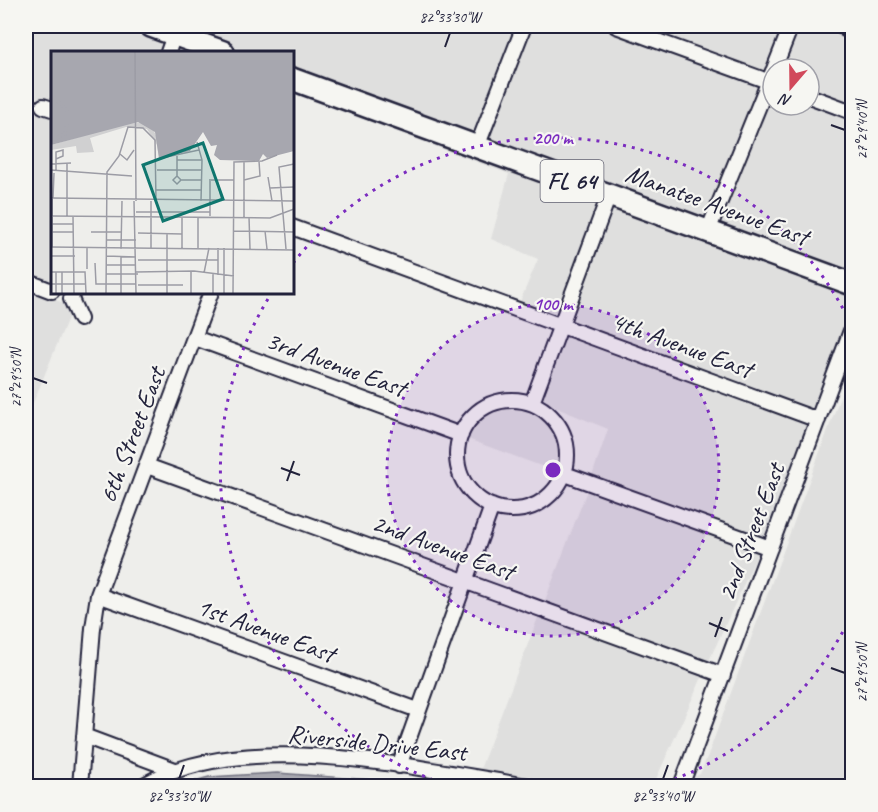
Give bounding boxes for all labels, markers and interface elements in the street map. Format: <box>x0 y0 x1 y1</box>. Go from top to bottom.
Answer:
text: 82°33'30"W <box>420 8 484 27</box>
inset map <box>51 51 294 294</box>
north arrow <box>761 57 821 117</box>
text: N <box>775 88 794 111</box>
text: 27°29'40"N <box>853 97 872 160</box>
text: 200 m <box>534 127 574 149</box>
street label: Manatee Avenue East <box>621 157 816 254</box>
road number: FL 64 <box>540 160 604 202</box>
text: 100 m <box>534 293 574 315</box>
street label: 4th Avenue East <box>607 304 760 387</box>
street label: 3rd Avenue East <box>262 323 414 406</box>
text: 27°29'50"N <box>7 345 26 408</box>
street label: 6th Street East <box>91 360 174 508</box>
street label: 2nd Street East <box>710 457 793 605</box>
centre of rings <box>543 460 563 480</box>
street label: 2nd Avenue East <box>368 506 522 589</box>
street label: 1st Avenue East <box>193 590 343 671</box>
text: 27°29'50"N <box>853 640 872 703</box>
street label: Riverside Drive East <box>286 717 470 769</box>
text: 82°33'30"W <box>149 787 213 806</box>
text: 82°33'40"W <box>633 787 697 806</box>

